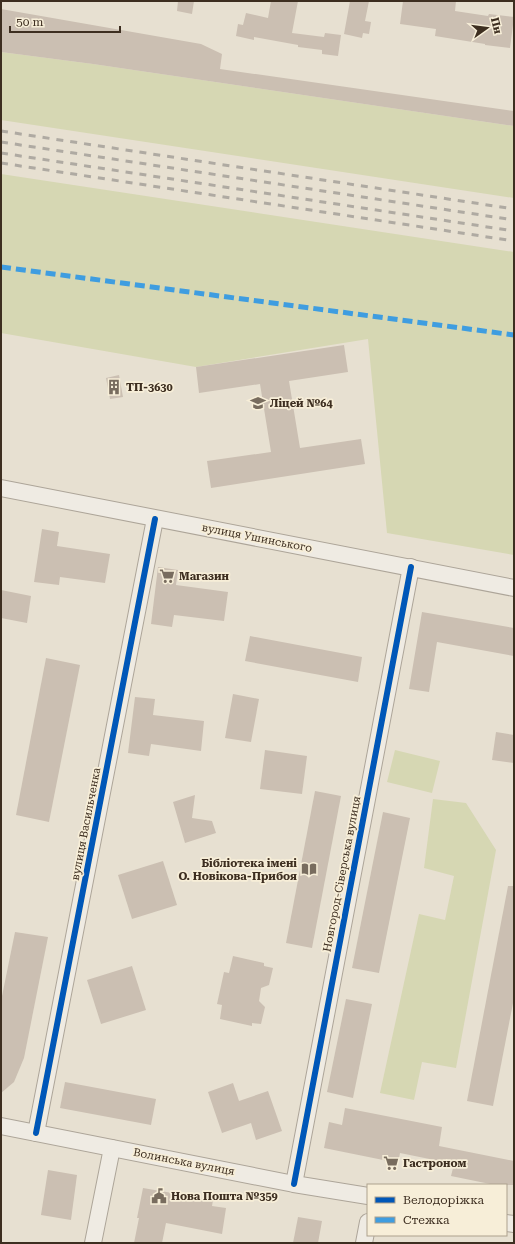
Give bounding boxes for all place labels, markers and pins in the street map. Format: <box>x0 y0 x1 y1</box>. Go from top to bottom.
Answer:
building icon: ТП-3630 <box>105 378 123 396</box>
place label: ТП-3630 <box>126 381 173 394</box>
school or university icon: Ліцей №64 <box>249 394 267 412</box>
place label: Ліцей №64 <box>270 397 333 410</box>
supermarket icon: Магазин <box>158 567 176 585</box>
place label: Магазин <box>179 570 230 583</box>
place label: Бібліотека імені О. Новікова-Прибоя <box>178 857 297 883</box>
library icon: Бібліотека імені О. Новікова-Прибоя <box>300 860 318 878</box>
supermarket icon: Гастроном <box>382 1154 400 1172</box>
place label: Гастроном <box>403 1157 467 1170</box>
public building icon: Нова Пошта №359 <box>150 1187 168 1205</box>
place label: Нова Пошта №359 <box>171 1190 278 1203</box>

